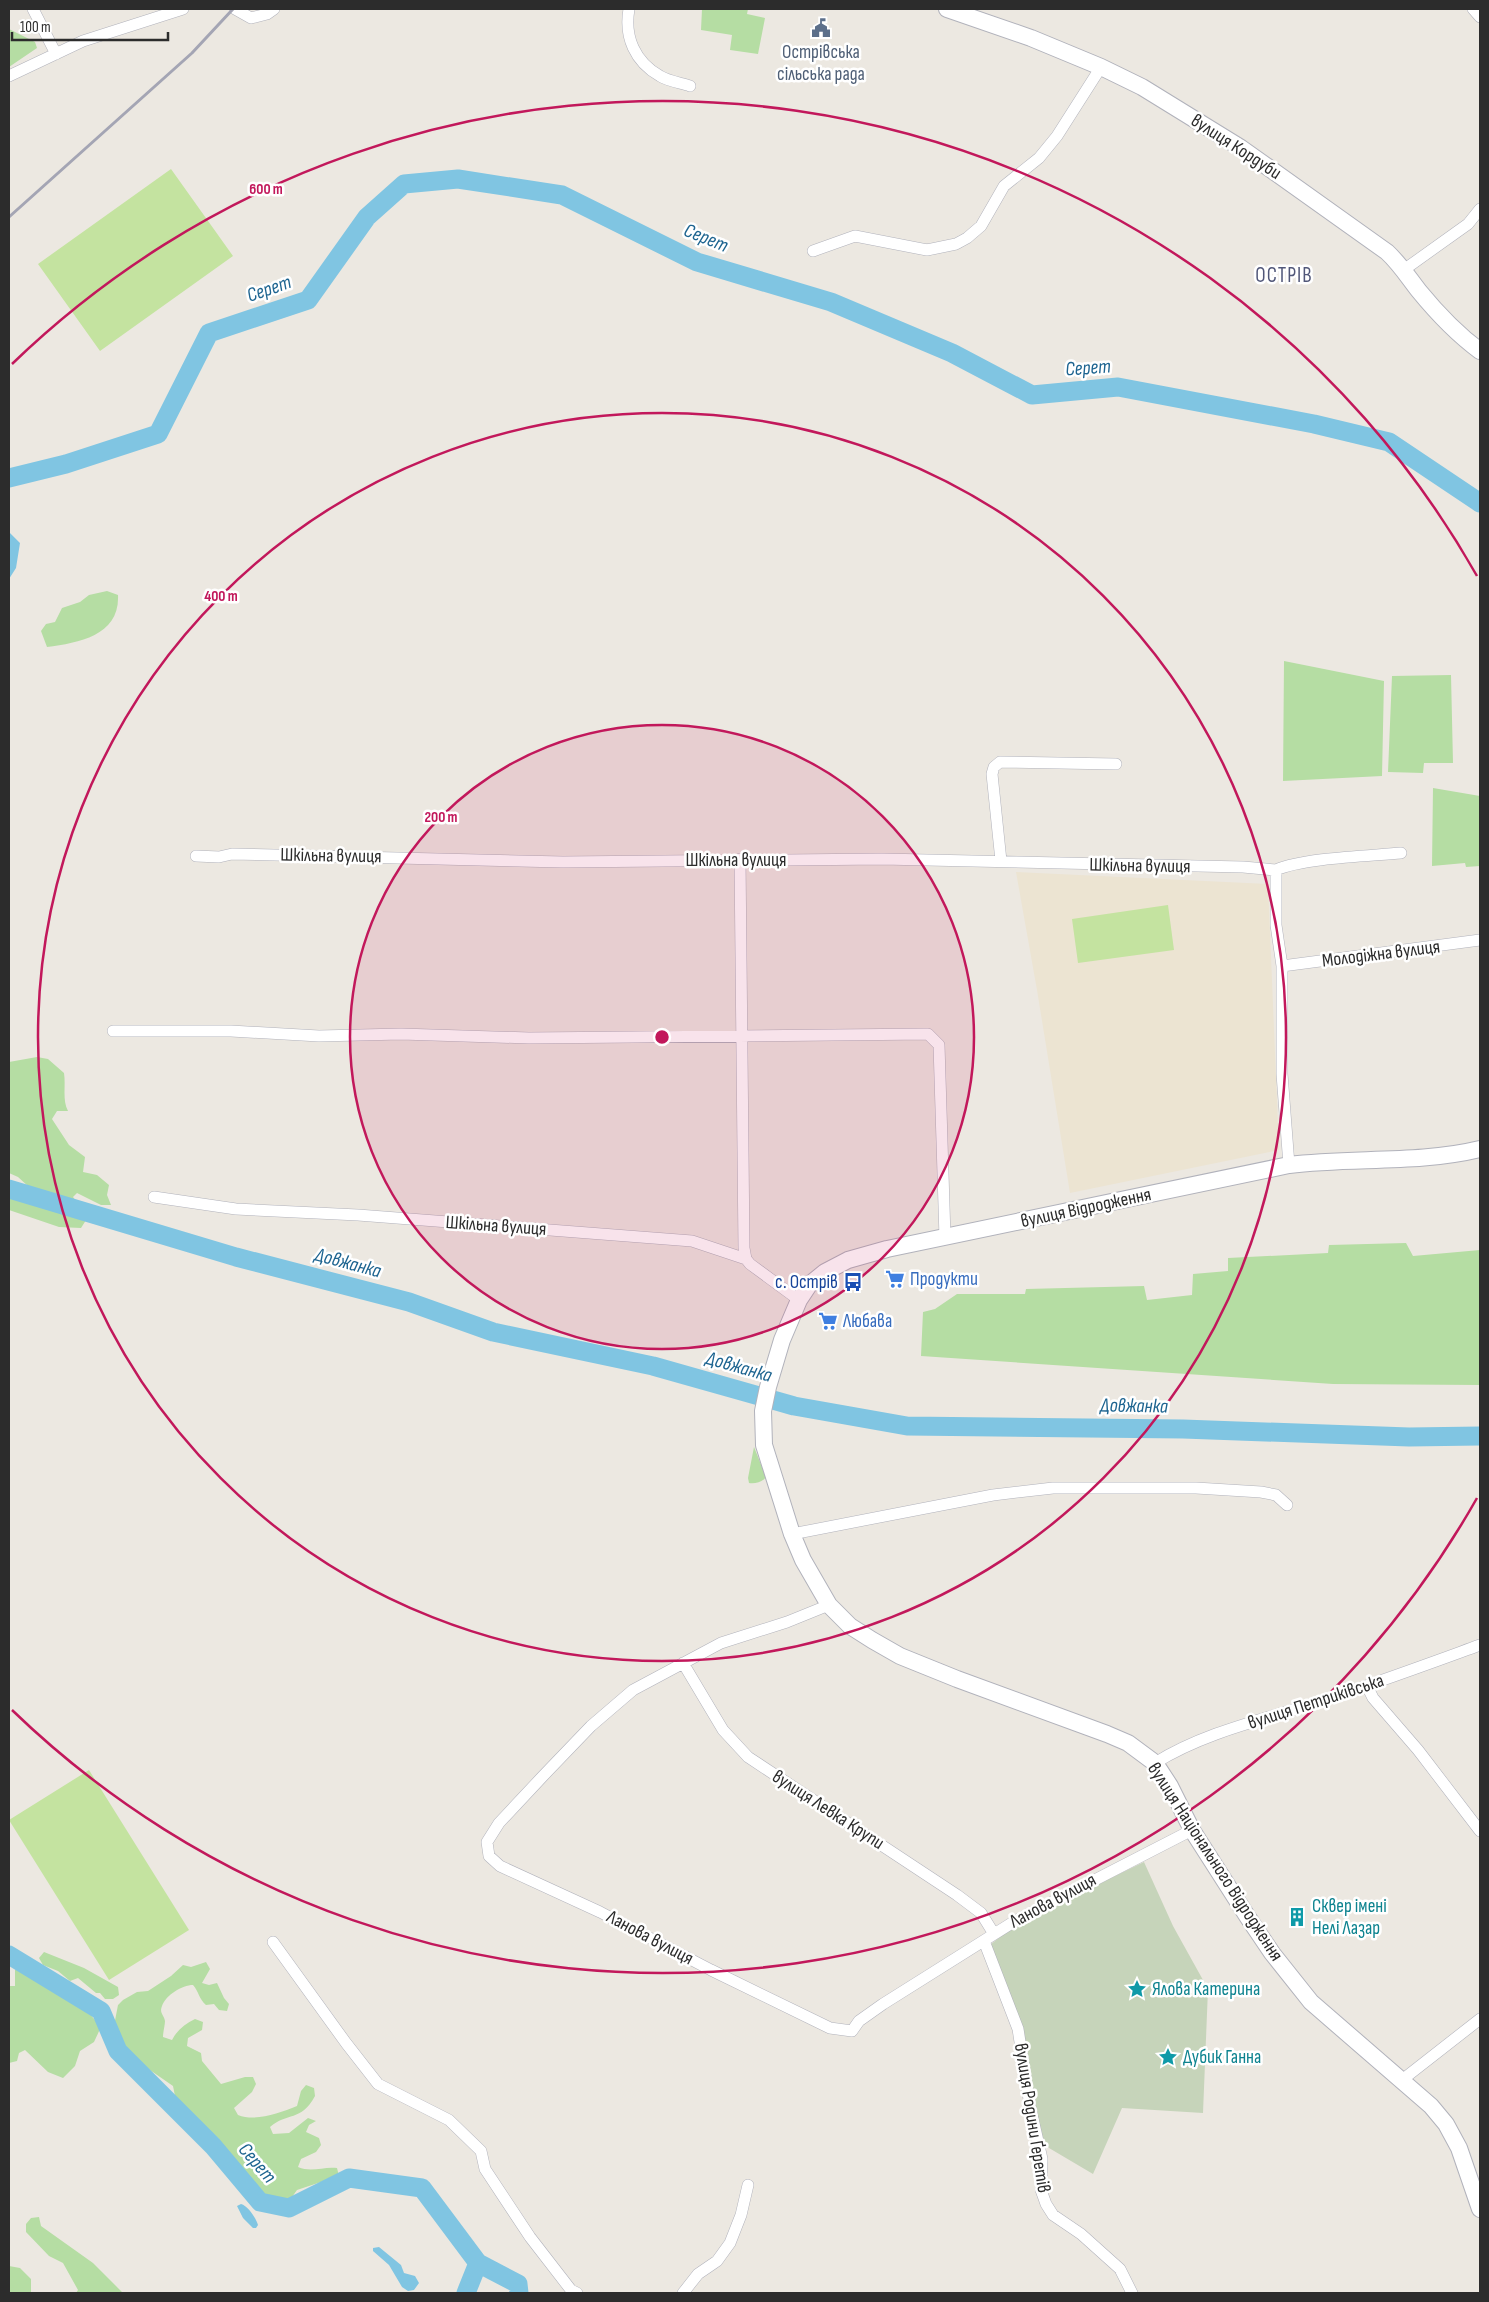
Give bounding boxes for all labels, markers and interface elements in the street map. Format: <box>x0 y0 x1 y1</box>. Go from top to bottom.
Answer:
scale bar <box>12 10 169 42</box>
public building icon: Острівська сільська рада <box>810 17 832 39</box>
text: 100 m <box>20 18 51 37</box>
place label: Острівська сільська рада <box>777 41 865 86</box>
street label: вулиця Кордуби <box>1186 109 1286 185</box>
text: 600 m <box>249 180 283 199</box>
water label: Серет <box>680 218 732 258</box>
district label: ОСТРІВ <box>1255 263 1313 288</box>
water label: Серет <box>244 270 295 308</box>
water label: Серет <box>1064 354 1112 382</box>
text: 400 m <box>204 587 238 606</box>
text: 200 m <box>424 808 458 827</box>
street label: Шкільна вулиця <box>280 844 382 868</box>
street label: Шкільна вулиця <box>685 849 787 872</box>
street label: Шкільна вулиця <box>1089 854 1191 878</box>
street label: Молодіжна вулиця <box>1321 935 1441 973</box>
centre of rings <box>653 1028 671 1046</box>
street label: вулиця Відродження <box>1019 1183 1153 1233</box>
street label: Шкільна вулиця <box>445 1211 547 1241</box>
water label: Довжанка <box>311 1242 384 1283</box>
supermarket icon: Продукти <box>884 1268 906 1290</box>
place label: Продукти <box>910 1268 978 1291</box>
place label: с. Острів <box>775 1271 838 1294</box>
bus stop icon: с. Острів <box>842 1271 864 1293</box>
supermarket icon: Любава <box>817 1310 839 1332</box>
place label: Любава <box>842 1310 892 1333</box>
water label: Довжанка <box>702 1346 775 1388</box>
water label: Довжанка <box>1099 1393 1168 1419</box>
street label: вулиця Петриківська <box>1245 1669 1387 1735</box>
street label: вулиця Національного Відродження <box>1142 1758 1288 1966</box>
street label: вулиця Левка Крупи <box>768 1765 888 1855</box>
street label: Ланова вулиця <box>1005 1869 1100 1934</box>
place label: Сквер імені Нелі Лазар <box>1312 1895 1387 1940</box>
street label: Ланова вулиця <box>602 1905 697 1970</box>
building icon: Сквер імені Нелі Лазар <box>1286 1906 1308 1928</box>
place icon: Ялова Катерина <box>1126 1978 1148 2000</box>
place label: Ялова Катерина <box>1152 1978 1260 2001</box>
street label: вулиця Родини Ґеретів <box>1009 2042 1055 2194</box>
place icon: Дубик Ганна <box>1157 2046 1179 2068</box>
place label: Дубик Ганна <box>1183 2046 1261 2069</box>
water label: Серет <box>233 2138 281 2188</box>

